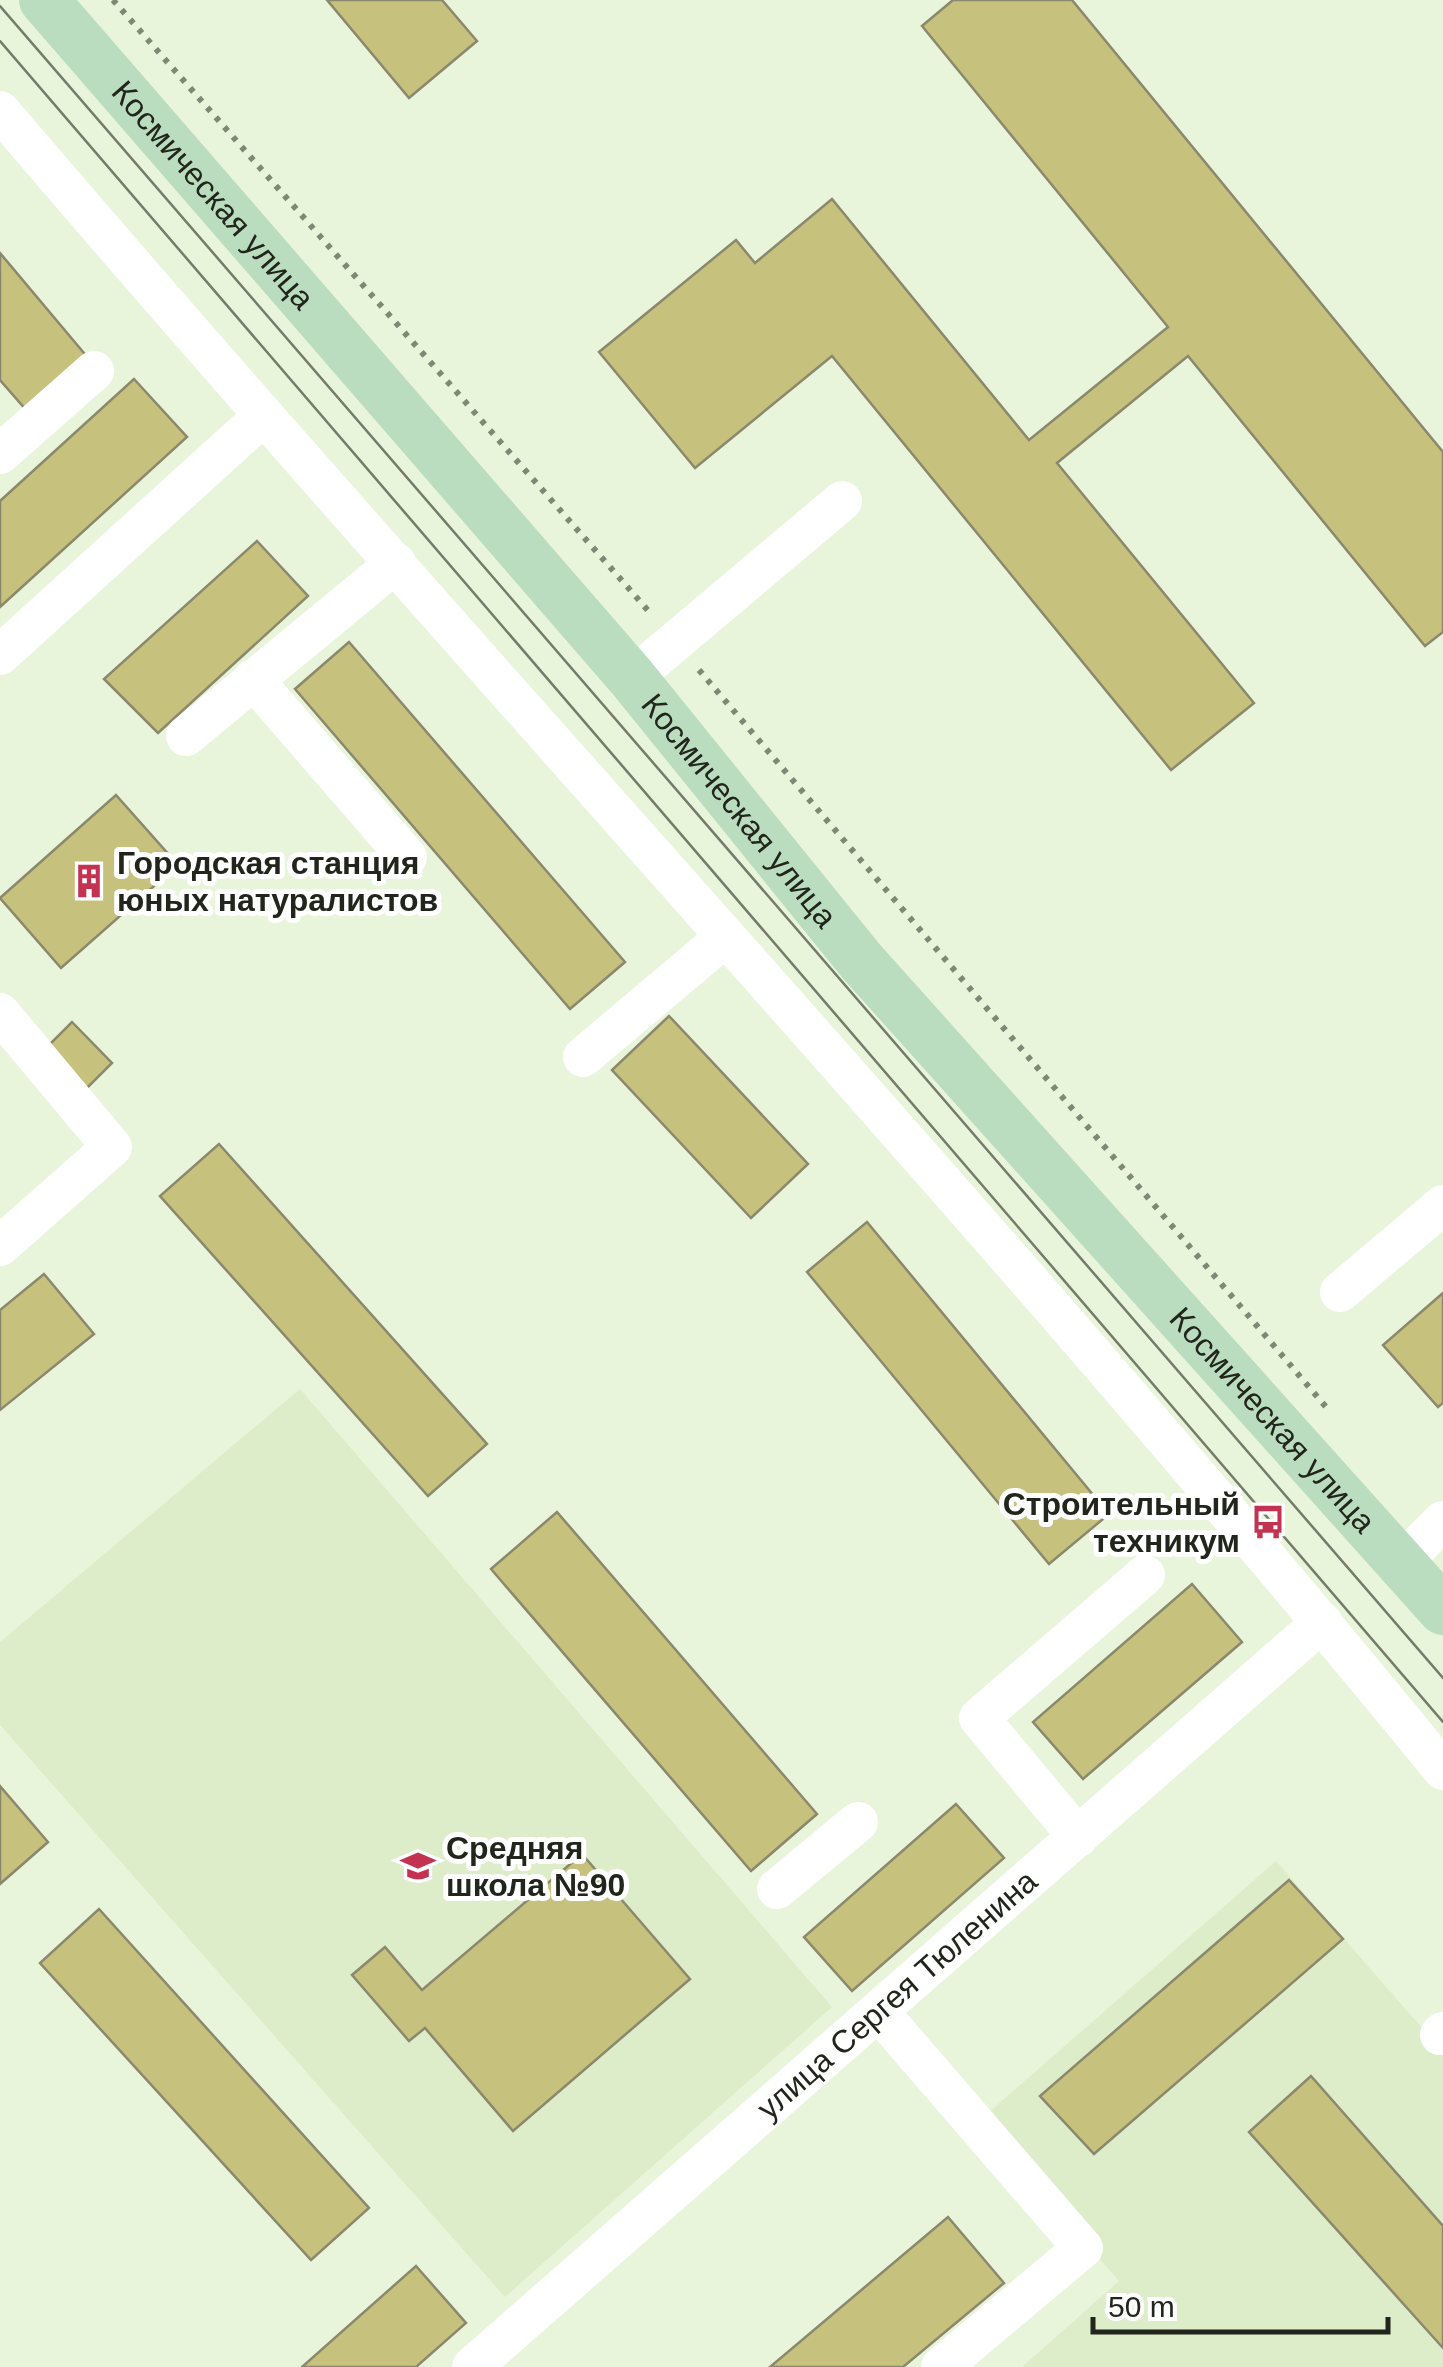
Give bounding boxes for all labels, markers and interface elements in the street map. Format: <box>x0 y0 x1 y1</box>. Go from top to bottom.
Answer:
street label: Космическая улица <box>105 74 322 316</box>
street label: Космическая улица <box>634 687 844 935</box>
place label: Городская станция юных натуралистов <box>117 845 438 918</box>
building icon: Городская станция юных натуралистов <box>70 862 108 900</box>
street label: Космическая улица <box>1163 1300 1383 1540</box>
place label: Строительный техникум <box>1003 1486 1240 1559</box>
bus stop icon: Строительный техникум <box>1249 1503 1287 1541</box>
place label: Средняя школа №90 <box>446 1830 625 1903</box>
school or university icon: Средняя школа №90 <box>399 1847 437 1885</box>
street label: улица Сергея Тюленина <box>750 1862 1044 2127</box>
scale bar <box>1093 2272 1388 2334</box>
text: 50 m <box>1108 2290 1175 2323</box>

